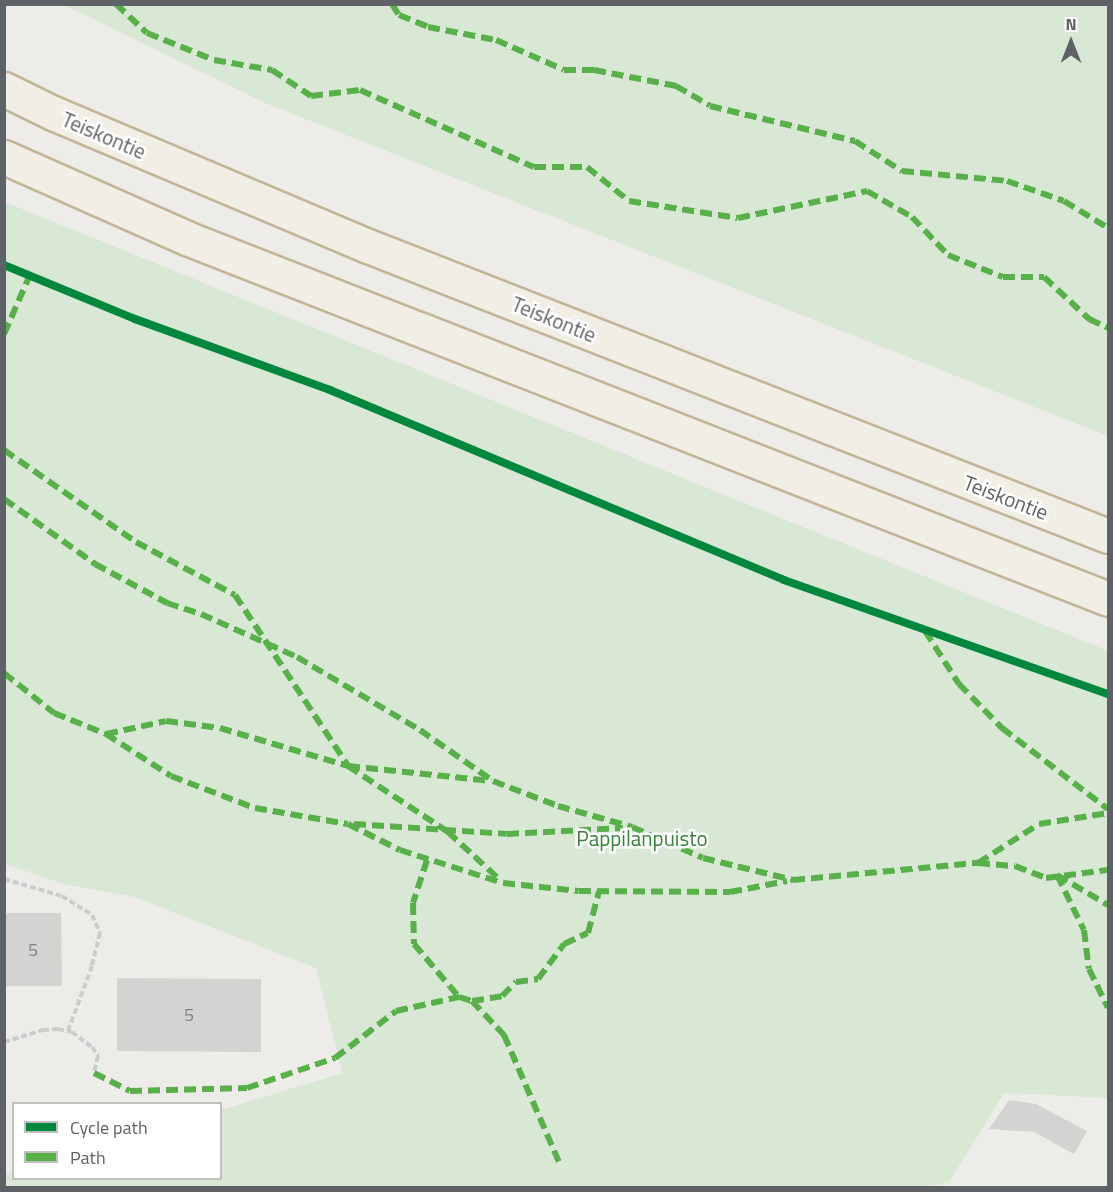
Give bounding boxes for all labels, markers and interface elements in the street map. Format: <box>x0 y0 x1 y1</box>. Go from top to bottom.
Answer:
north arrow <box>1041 12 1101 72</box>
text: N <box>1065 12 1077 36</box>
street label: Teiskontie <box>58 106 150 164</box>
street label: Teiskontie <box>508 291 600 347</box>
street label: Teiskontie <box>960 469 1052 525</box>
park label: Pappilanpuisto <box>576 825 708 851</box>
house number: 5 <box>28 939 38 961</box>
house number: 5 <box>184 1004 194 1026</box>
legend <box>12 1102 222 1180</box>
text: Cycle path <box>70 1114 148 1141</box>
text: Path <box>70 1144 106 1171</box>

